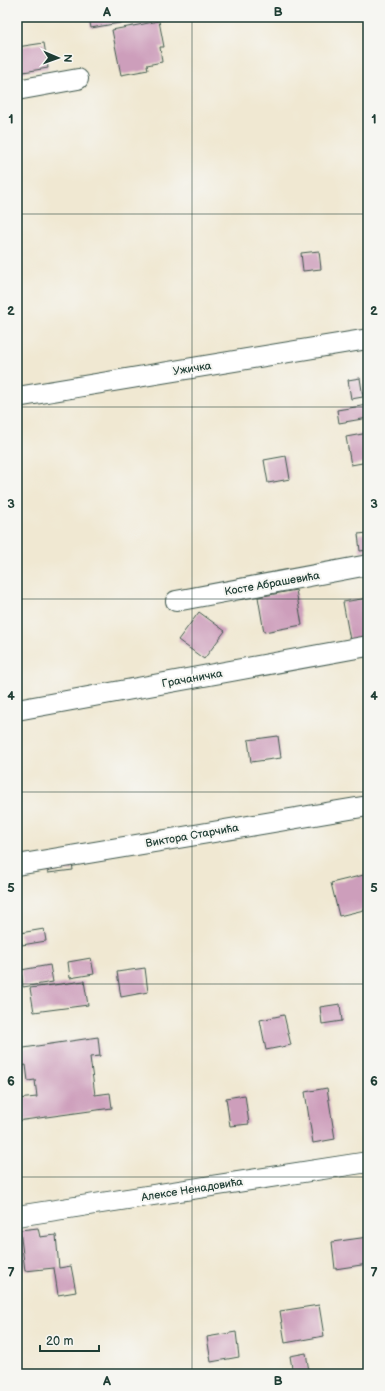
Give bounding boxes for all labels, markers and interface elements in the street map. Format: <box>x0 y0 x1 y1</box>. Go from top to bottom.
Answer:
text: A <box>102 4 111 20</box>
text: B <box>273 4 283 20</box>
north arrow <box>38 38 78 78</box>
text: N <box>61 54 74 63</box>
text: 1 <box>8 111 14 127</box>
text: 1 <box>371 111 377 127</box>
text: 2 <box>7 303 15 319</box>
text: 2 <box>370 303 378 319</box>
street label: Ужичка <box>172 359 213 378</box>
text: 3 <box>7 496 15 512</box>
text: 3 <box>370 496 378 512</box>
street label: Косте Абрашевића <box>224 569 321 598</box>
street label: Грачаничка <box>161 667 224 690</box>
text: 4 <box>7 688 15 704</box>
text: 4 <box>370 688 378 704</box>
street label: Виктора Старчића <box>145 821 240 850</box>
text: 5 <box>7 880 15 896</box>
text: 5 <box>370 880 378 896</box>
text: 6 <box>7 1073 15 1089</box>
text: 6 <box>370 1073 378 1089</box>
street label: Алексе Ненадовића <box>139 1175 244 1204</box>
text: 7 <box>7 1265 15 1281</box>
text: 7 <box>370 1265 378 1281</box>
scale bar <box>40 1327 99 1353</box>
text: 20 m <box>46 1334 73 1349</box>
text: A <box>102 1373 111 1389</box>
text: B <box>273 1373 283 1389</box>

